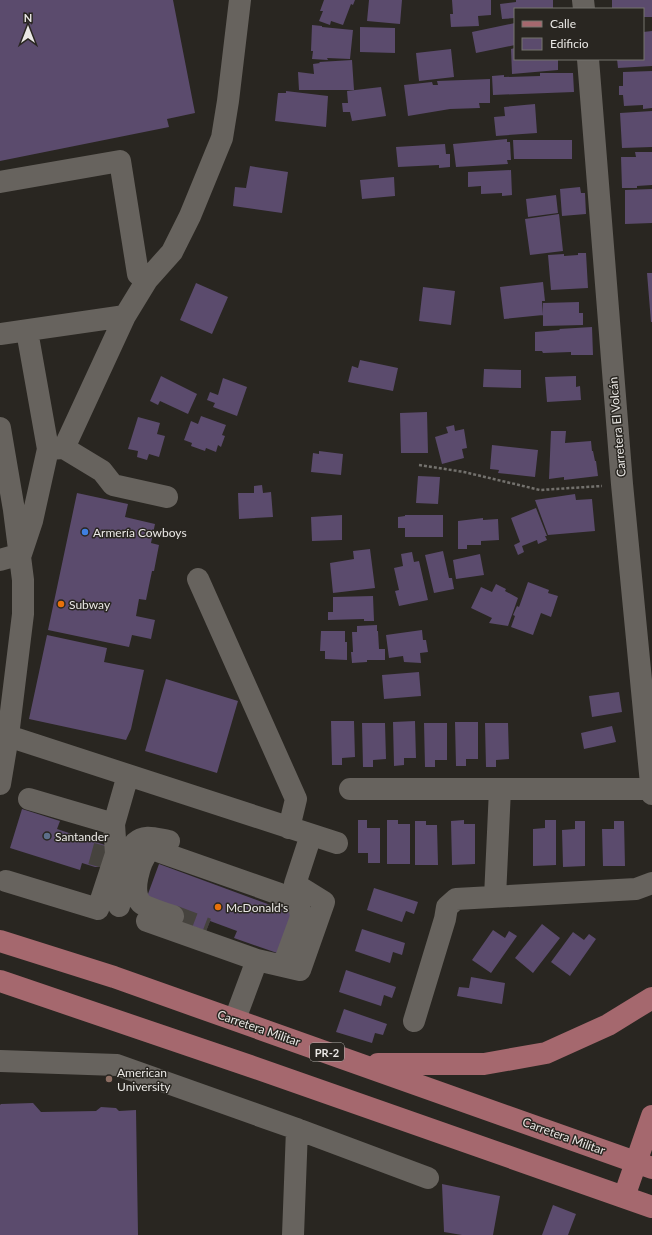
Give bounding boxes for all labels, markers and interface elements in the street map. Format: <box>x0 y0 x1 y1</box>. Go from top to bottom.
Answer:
north arrow <box>8 8 48 48</box>
legend <box>514 8 644 60</box>
text: N <box>24 11 32 24</box>
text: Calle <box>550 16 576 31</box>
text: Edificio <box>550 36 589 51</box>
street label: Carretera El Volcán <box>605 376 629 478</box>
place label: Armería Cowboys <box>93 525 187 540</box>
marker: Armería Cowboys <box>80 527 90 537</box>
place label: Subway <box>69 597 111 612</box>
marker: Subway <box>56 599 66 609</box>
place label: Santander <box>55 829 109 844</box>
marker: Santander <box>42 831 52 841</box>
place label: McDonald's <box>226 900 288 915</box>
marker: McDonald's <box>213 902 223 912</box>
street label: Carretera Militar <box>215 1007 303 1049</box>
road number: PR-2 <box>310 1043 344 1061</box>
place label: American University <box>117 1065 171 1094</box>
marker: American University <box>104 1074 114 1084</box>
street label: Carretera Militar <box>521 1114 608 1158</box>

